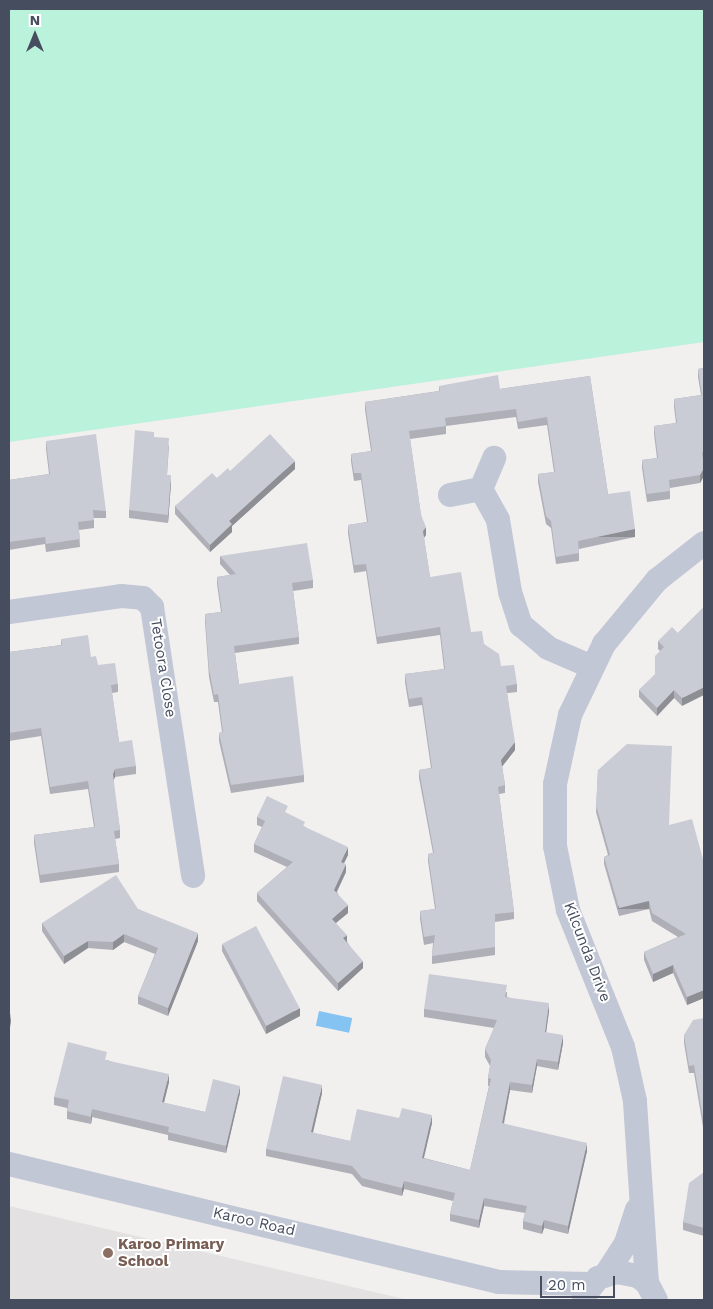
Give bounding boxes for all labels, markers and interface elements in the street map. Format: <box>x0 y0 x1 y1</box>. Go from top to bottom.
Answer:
north arrow <box>10 10 60 60</box>
text: N <box>30 12 40 28</box>
street label: Tetoora Close <box>146 617 180 719</box>
street label: Kilcunda Drive <box>560 899 614 1005</box>
street label: Karoo Road <box>211 1204 297 1240</box>
place label: Karoo Primary School <box>118 1235 224 1270</box>
marker: Karoo Primary School <box>102 1247 114 1259</box>
scale bar <box>543 1266 618 1298</box>
text: 20 m <box>548 1276 586 1294</box>

